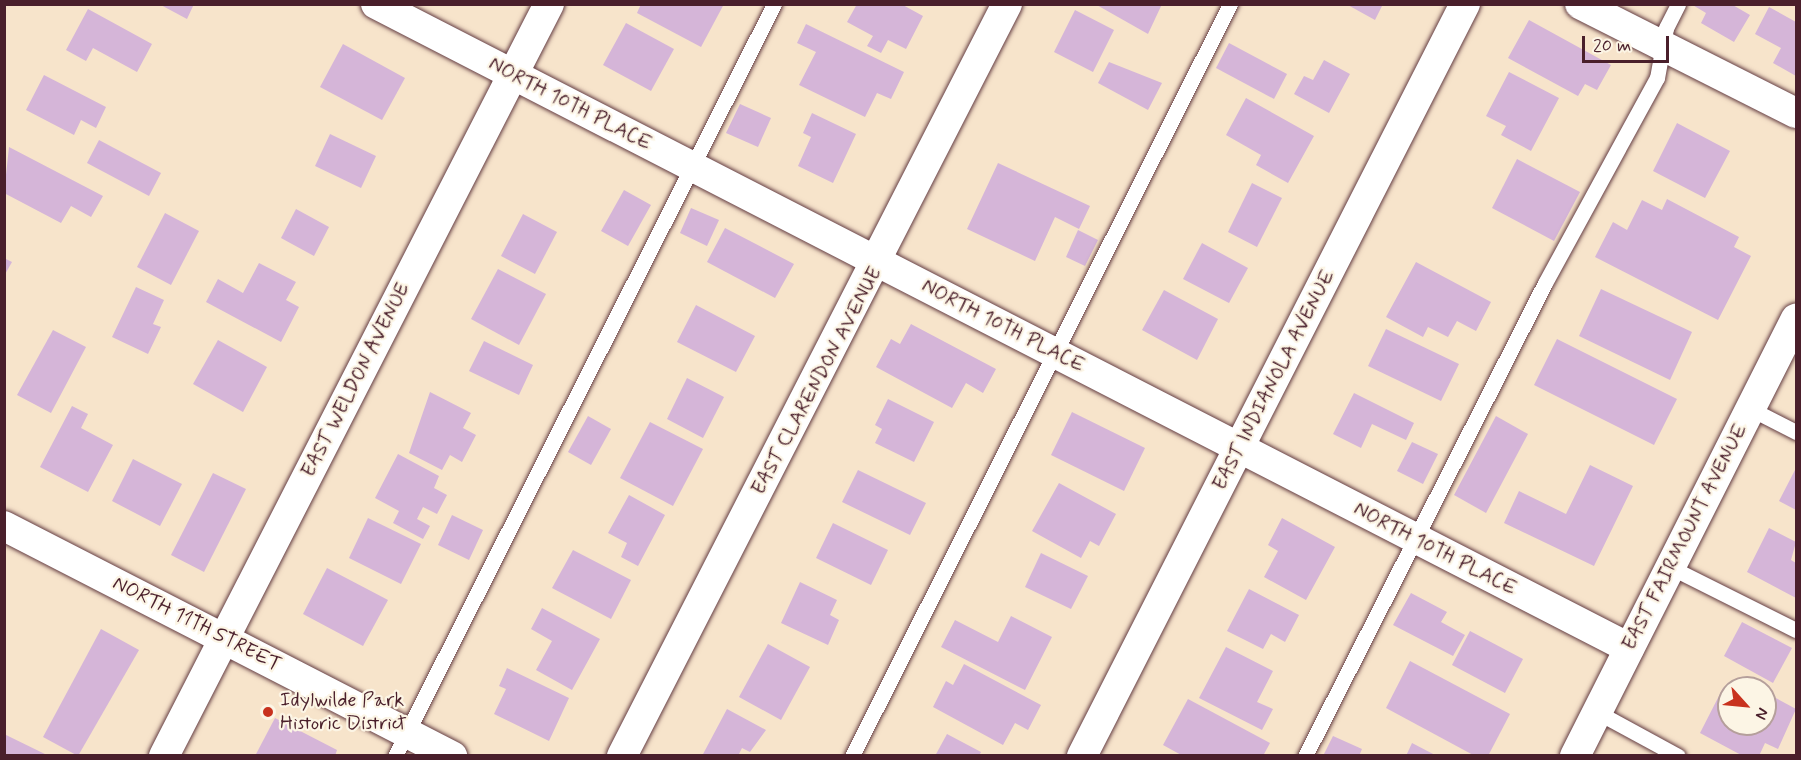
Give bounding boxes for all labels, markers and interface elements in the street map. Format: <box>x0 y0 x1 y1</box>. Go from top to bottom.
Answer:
scale bar <box>1585 24 1672 62</box>
text: 20 m <box>1593 34 1631 58</box>
street label: NORTH 10TH PLACE <box>485 53 655 155</box>
street label: EAST CLARENDON AVENUE <box>747 263 887 499</box>
street label: EAST INDIANOLA AVENUE <box>1207 263 1341 497</box>
street label: NORTH 10TH PLACE <box>918 275 1088 377</box>
street label: EAST WELDON AVENUE <box>296 277 416 483</box>
street label: EAST FAIRMOUNT AVENUE <box>1617 420 1753 654</box>
street label: NORTH 10TH PLACE <box>1350 498 1520 600</box>
street label: NORTH 11TH STREET <box>108 571 286 677</box>
north arrow <box>1717 676 1777 736</box>
place label: Idylwilde Park Historic District <box>280 688 406 735</box>
text: N <box>1750 704 1773 723</box>
marker: Idylwilde Park Historic District <box>261 705 275 719</box>

